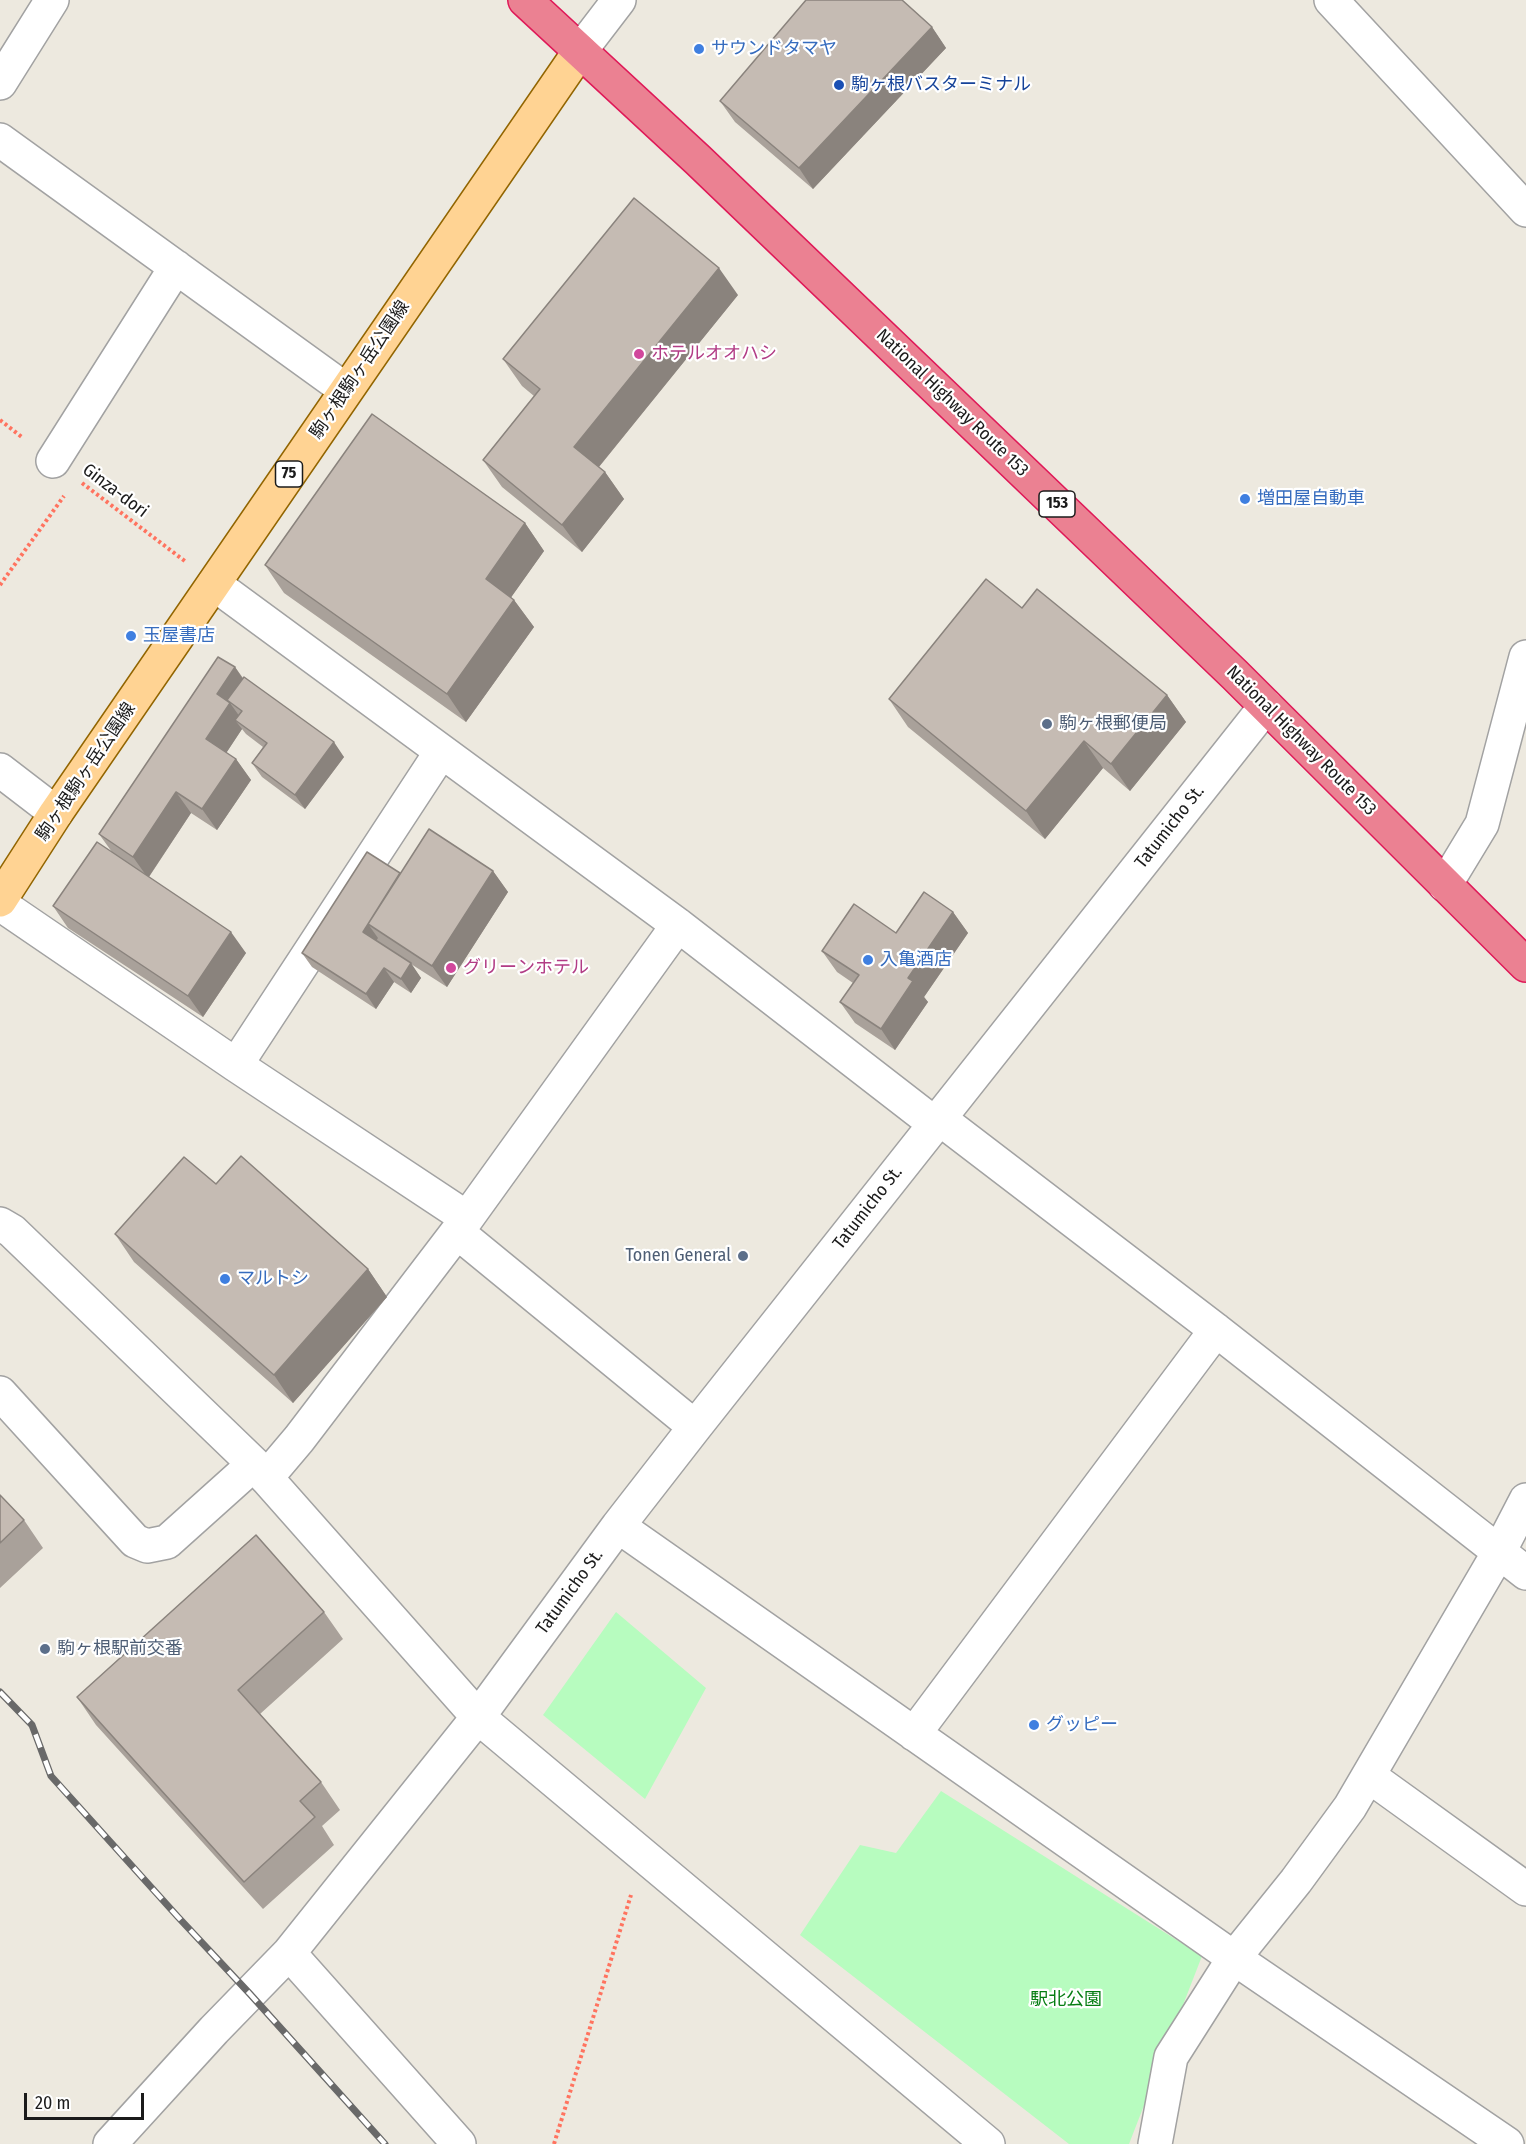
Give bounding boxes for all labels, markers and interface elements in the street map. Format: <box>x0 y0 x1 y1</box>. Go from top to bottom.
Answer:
place label: サウンドタマヤ <box>711 38 837 60</box>
marker: サウンドタマヤ <box>692 42 706 56</box>
place label: 駒ヶ根バスターミナル <box>851 74 1031 96</box>
marker: 駒ヶ根バスターミナル <box>832 78 846 92</box>
street label: 駒ヶ根駒ヶ岳公園線 <box>306 297 414 443</box>
street label: National Highway Route 153 <box>872 325 1032 481</box>
place label: ホテルオオハシ <box>651 343 777 365</box>
marker: ホテルオオハシ <box>632 347 646 361</box>
street label: Ginza-dori <box>78 459 152 523</box>
road number: 75 <box>276 461 302 487</box>
place label: 増田屋自動車 <box>1257 488 1365 510</box>
road number: 153 <box>1039 491 1075 517</box>
marker: 増田屋自動車 <box>1238 492 1252 506</box>
place label: 玉屋書店 <box>143 625 215 647</box>
marker: 玉屋書店 <box>124 629 138 643</box>
street label: National Highway Route 153 <box>1222 662 1380 820</box>
street label: 駒ヶ根駒ヶ岳公園線 <box>32 699 140 845</box>
place label: 駒ヶ根郵便局 <box>1059 713 1167 735</box>
marker: 駒ヶ根郵便局 <box>1040 717 1054 731</box>
street label: Tatumicho St. <box>1131 781 1209 873</box>
place label: 入亀酒店 <box>880 949 952 971</box>
marker: 入亀酒店 <box>861 953 875 967</box>
place label: グリーンホテル <box>463 957 589 979</box>
marker: グリーンホテル <box>444 961 458 975</box>
street label: Tatumicho St. <box>829 1162 907 1254</box>
place label: Tonen General <box>625 1245 731 1267</box>
marker: Tonen General <box>736 1249 750 1263</box>
place label: マルトシ <box>237 1268 309 1290</box>
marker: マルトシ <box>218 1272 232 1286</box>
street label: Tatumicho St. <box>532 1545 608 1639</box>
place label: 駒ヶ根駅前交番 <box>57 1638 183 1660</box>
marker: 駒ヶ根駅前交番 <box>38 1642 52 1656</box>
place label: グッピー <box>1046 1714 1118 1736</box>
marker: グッピー <box>1027 1718 1041 1732</box>
park label: 駅北公園 <box>1030 1989 1102 2011</box>
scale bar <box>27 2081 147 2119</box>
text: 20 m <box>35 2092 70 2114</box>

